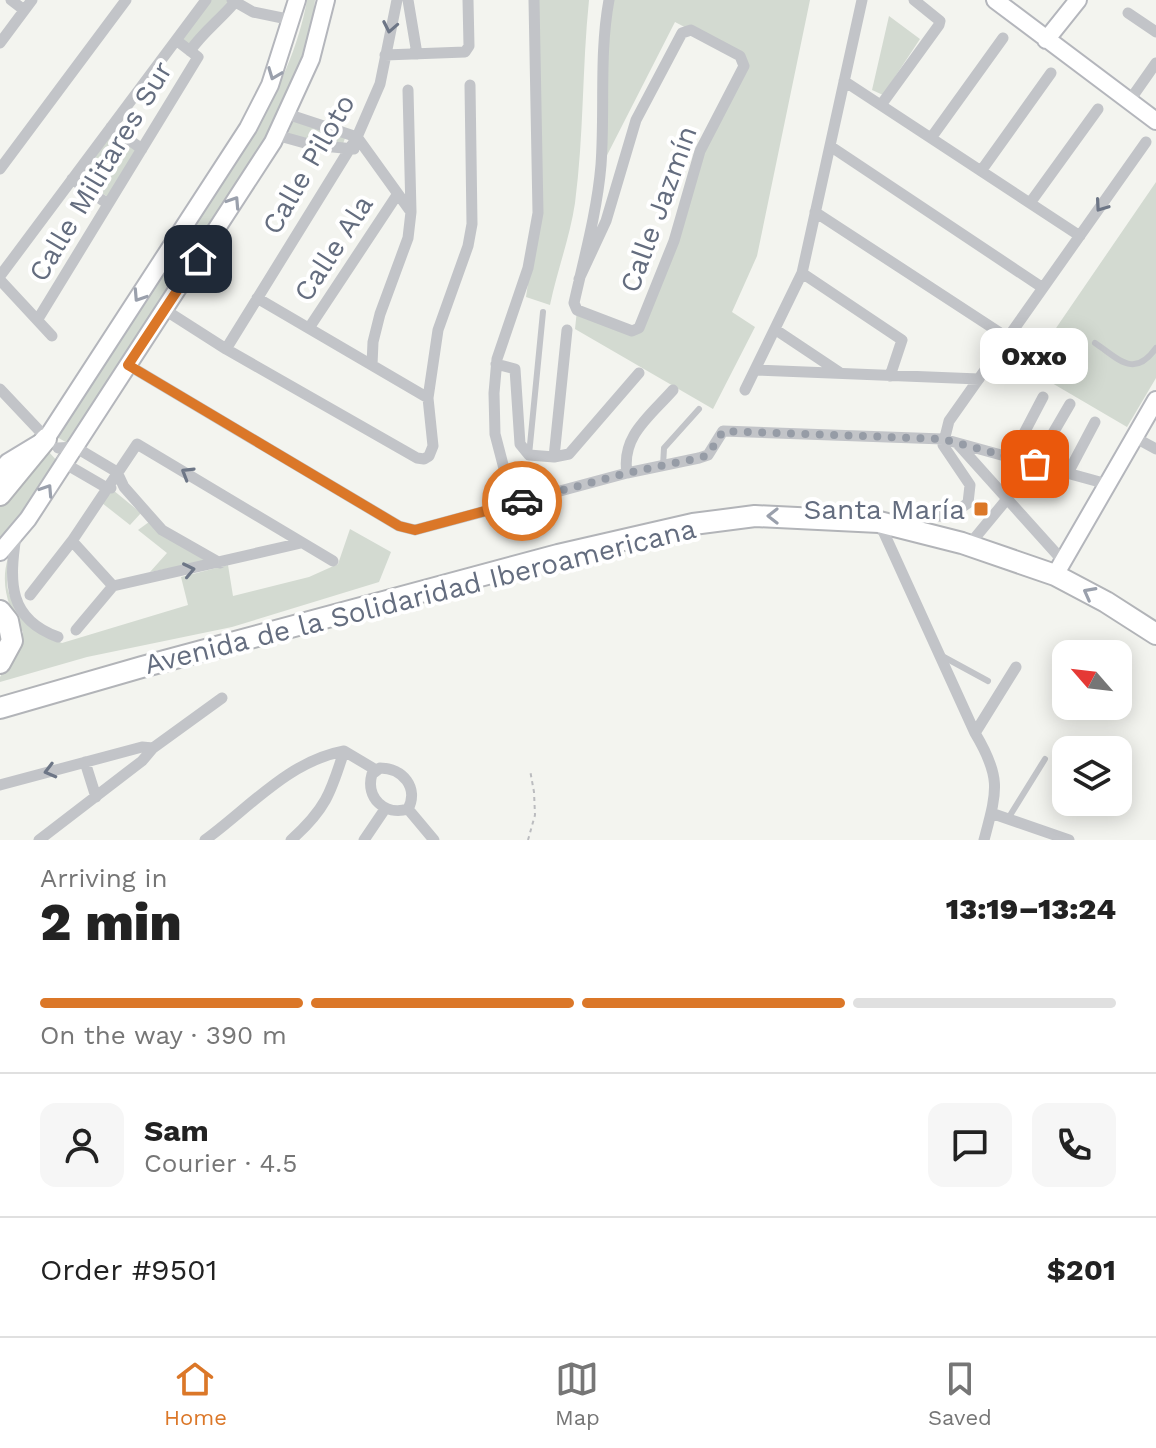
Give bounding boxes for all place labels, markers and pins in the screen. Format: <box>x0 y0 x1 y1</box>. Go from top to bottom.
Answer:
pin <box>164 225 232 293</box>
callout: Oxxo <box>981 328 1089 384</box>
pin <box>1001 430 1069 498</box>
place label: Santa María <box>804 493 965 526</box>
marker: Santa María <box>972 500 990 518</box>

